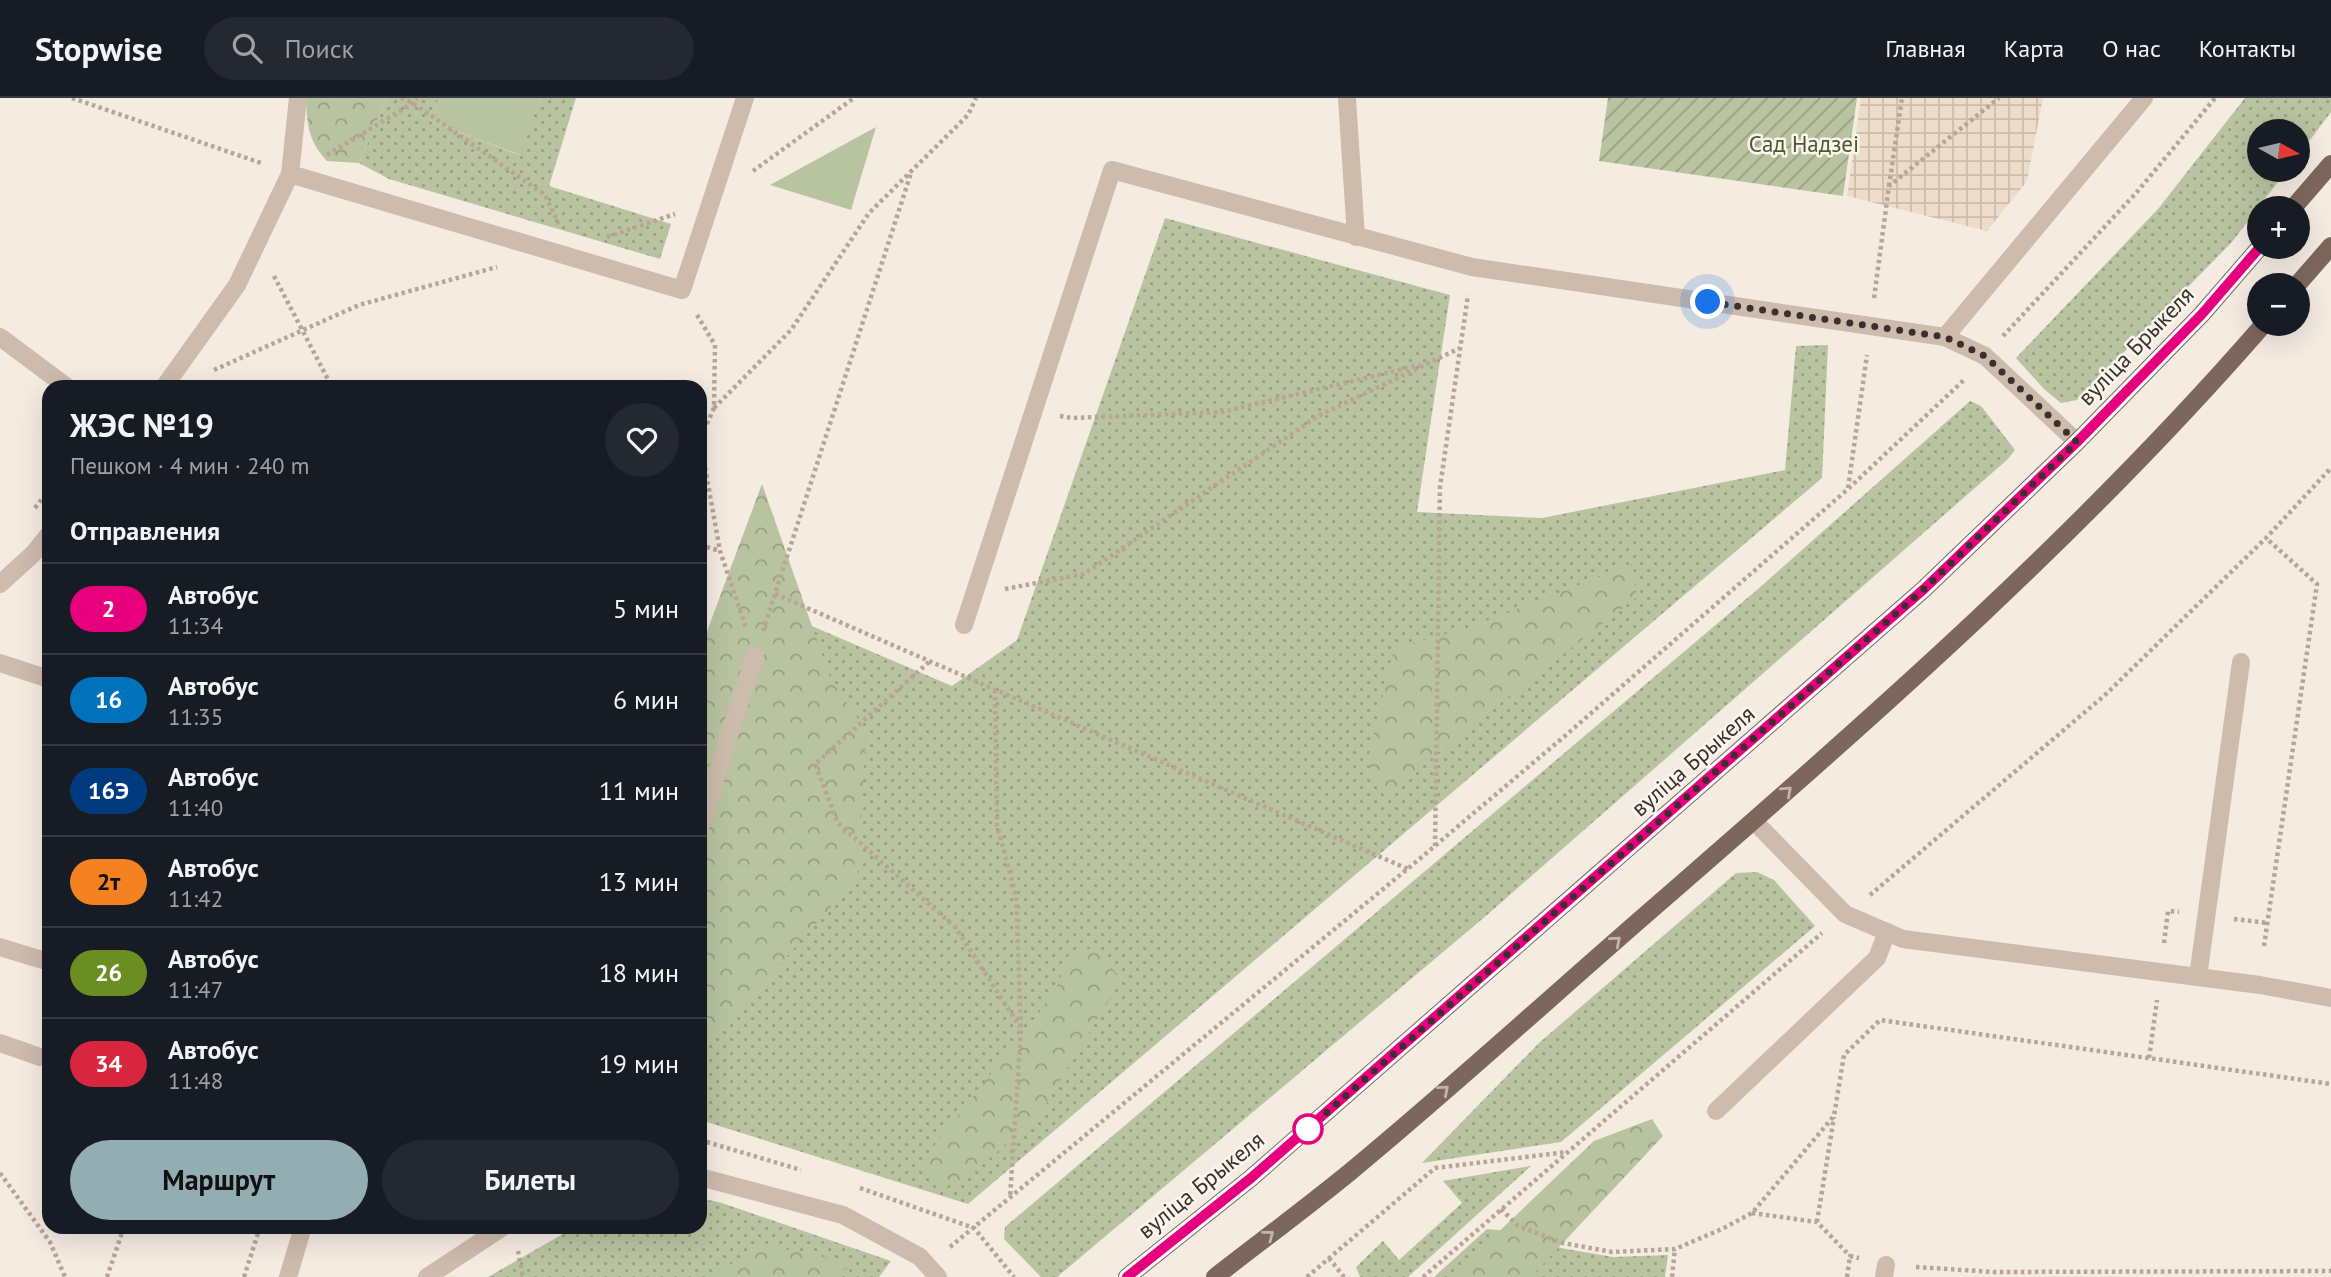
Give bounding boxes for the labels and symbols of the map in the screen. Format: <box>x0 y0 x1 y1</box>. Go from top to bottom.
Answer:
north arrow <box>2247 119 2310 182</box>
park label: Сад Надзеі <box>1749 129 1859 158</box>
street label: вуліца Брыкеля <box>2072 280 2200 411</box>
your location <box>1690 284 1725 319</box>
street label: вуліца Брыкеля <box>1625 699 1760 822</box>
one-way arrow <box>1779 787 1792 799</box>
one-way arrow <box>1608 936 1621 949</box>
one-way arrow <box>1436 1086 1449 1098</box>
unlabelled marker <box>1293 1114 1323 1144</box>
street label: вуліца Брыкеля <box>1132 1125 1270 1244</box>
one-way arrow <box>1261 1231 1274 1243</box>

